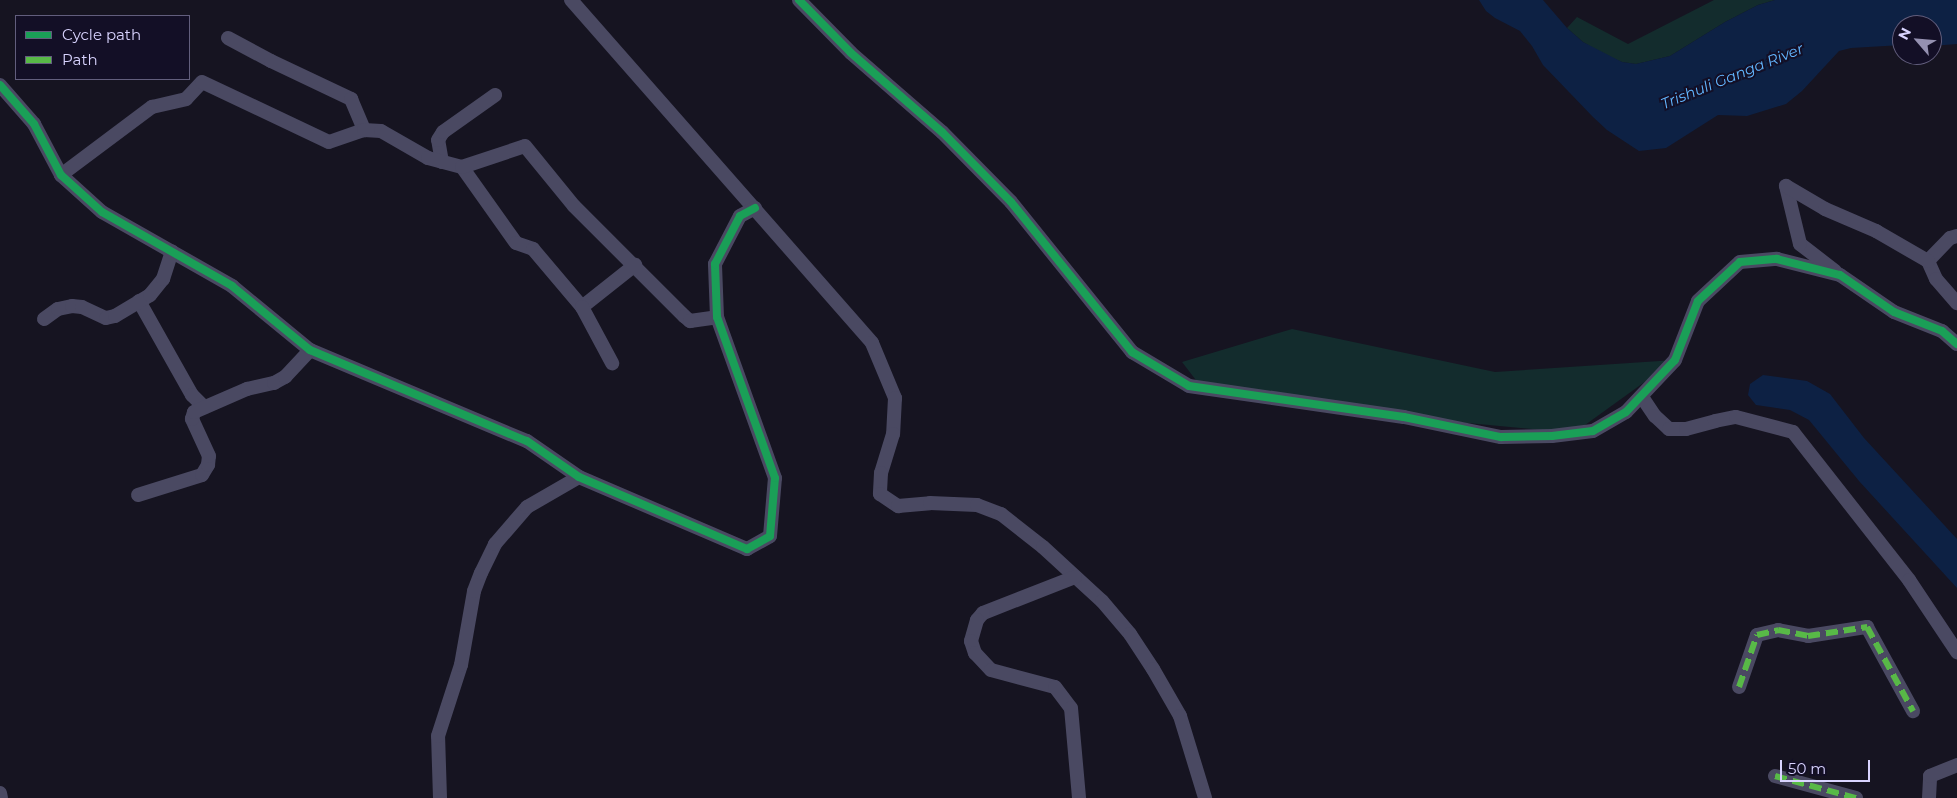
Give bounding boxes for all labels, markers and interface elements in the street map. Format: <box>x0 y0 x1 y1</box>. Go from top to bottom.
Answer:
legend <box>15 15 190 80</box>
north arrow <box>1892 15 1942 65</box>
text: Cycle path <box>62 25 141 44</box>
text: N <box>1894 25 1915 43</box>
water label: Trishuli Ganga River <box>1658 39 1806 113</box>
text: Path <box>62 50 98 69</box>
scale bar <box>1782 750 1872 782</box>
text: 50 m <box>1788 759 1826 778</box>

